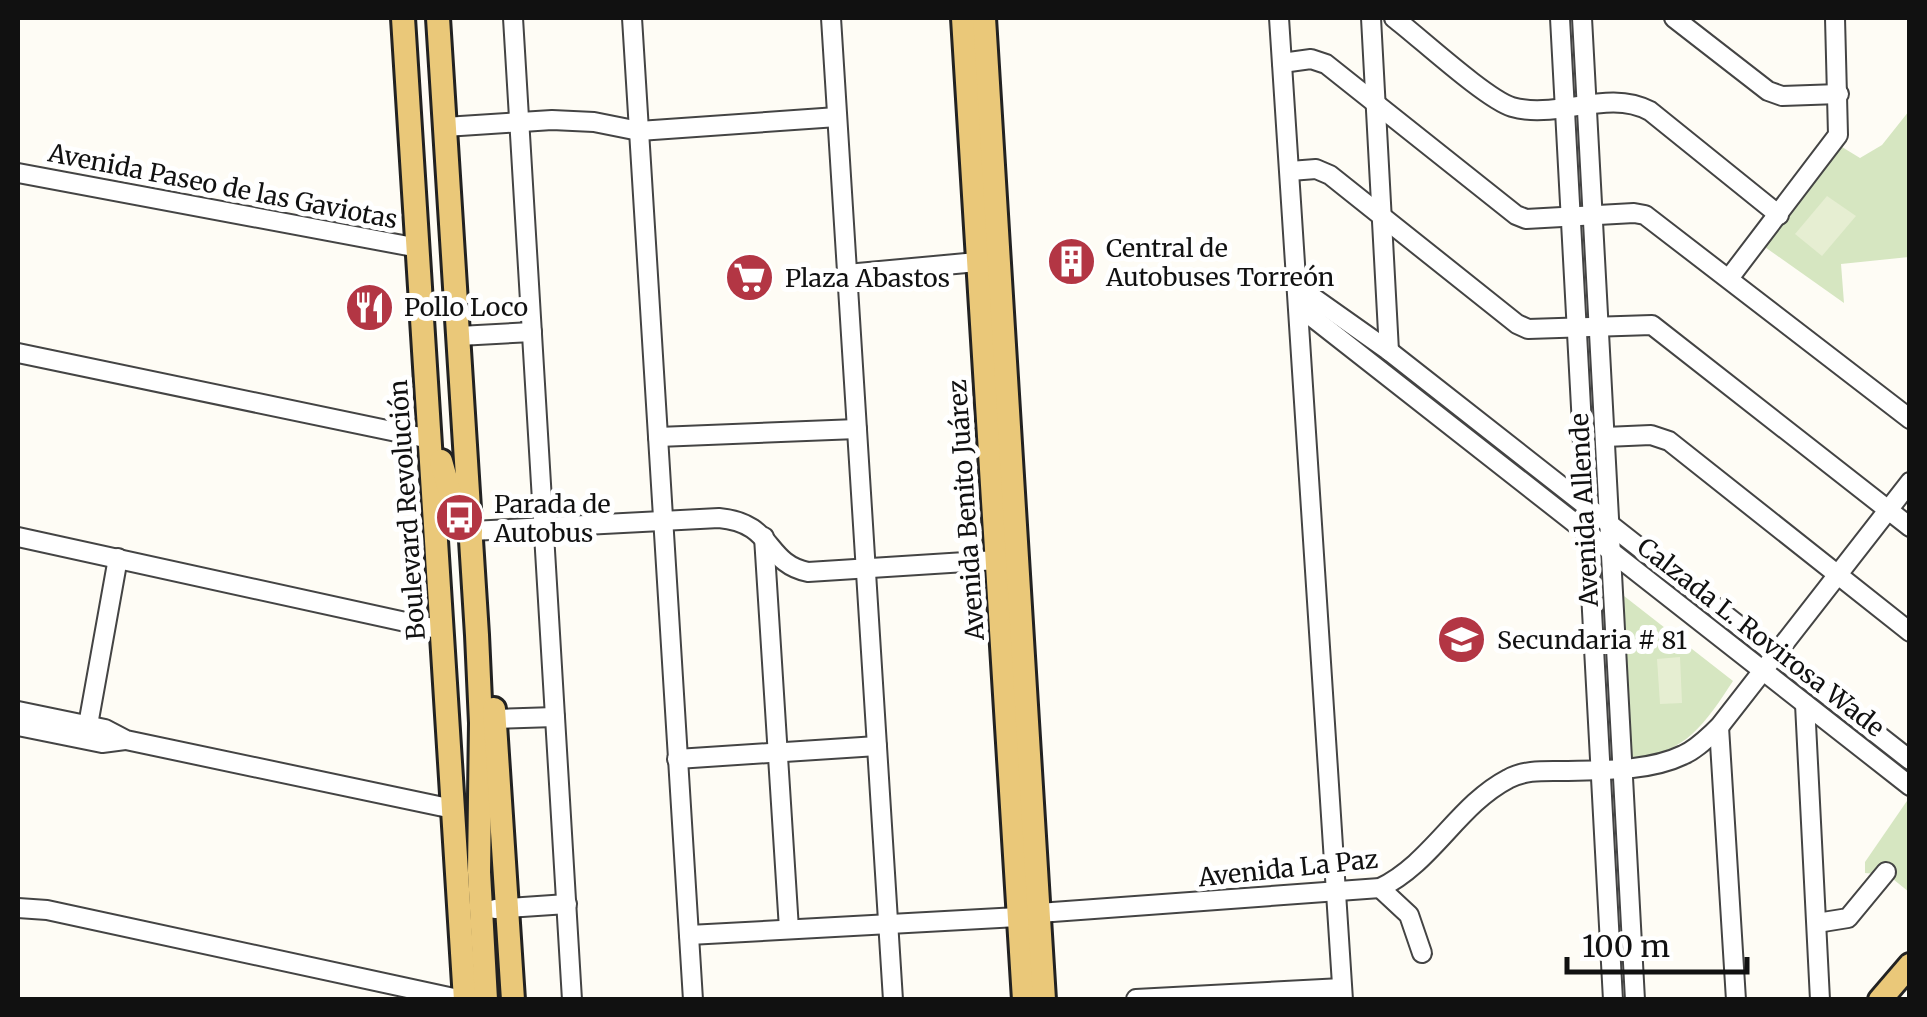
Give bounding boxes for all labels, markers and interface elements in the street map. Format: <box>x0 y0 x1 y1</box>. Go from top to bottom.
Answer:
street label: Avenida Paseo de las Gaviotas <box>45 136 400 236</box>
place label: Central de Autobuses Torreón <box>1105 232 1334 293</box>
building icon: Central de Autobuses Torreón <box>1045 236 1097 288</box>
supermarket icon: Plaza Abastos <box>724 252 776 304</box>
place label: Plaza Abastos <box>785 262 950 294</box>
restaurant icon: Pollo Loco <box>343 281 395 333</box>
place label: Pollo Loco <box>404 291 528 323</box>
street label: Avenida Benito Juárez <box>941 378 991 643</box>
street label: Boulevard Revolución <box>382 379 432 641</box>
street label: Avenida Allende <box>1563 412 1605 609</box>
place label: Parada de Autobus <box>493 488 611 549</box>
bus stop icon: Parada de Autobus <box>433 492 485 544</box>
street label: Calzada L. Rovirosa Wade <box>1631 531 1891 743</box>
school or university icon: Secundaria # 81 <box>1436 614 1488 666</box>
place label: Secundaria # 81 <box>1497 624 1687 656</box>
street label: Avenida La Paz <box>1196 843 1379 893</box>
scale bar <box>1567 912 1747 974</box>
text: 100 m <box>1582 927 1670 965</box>

